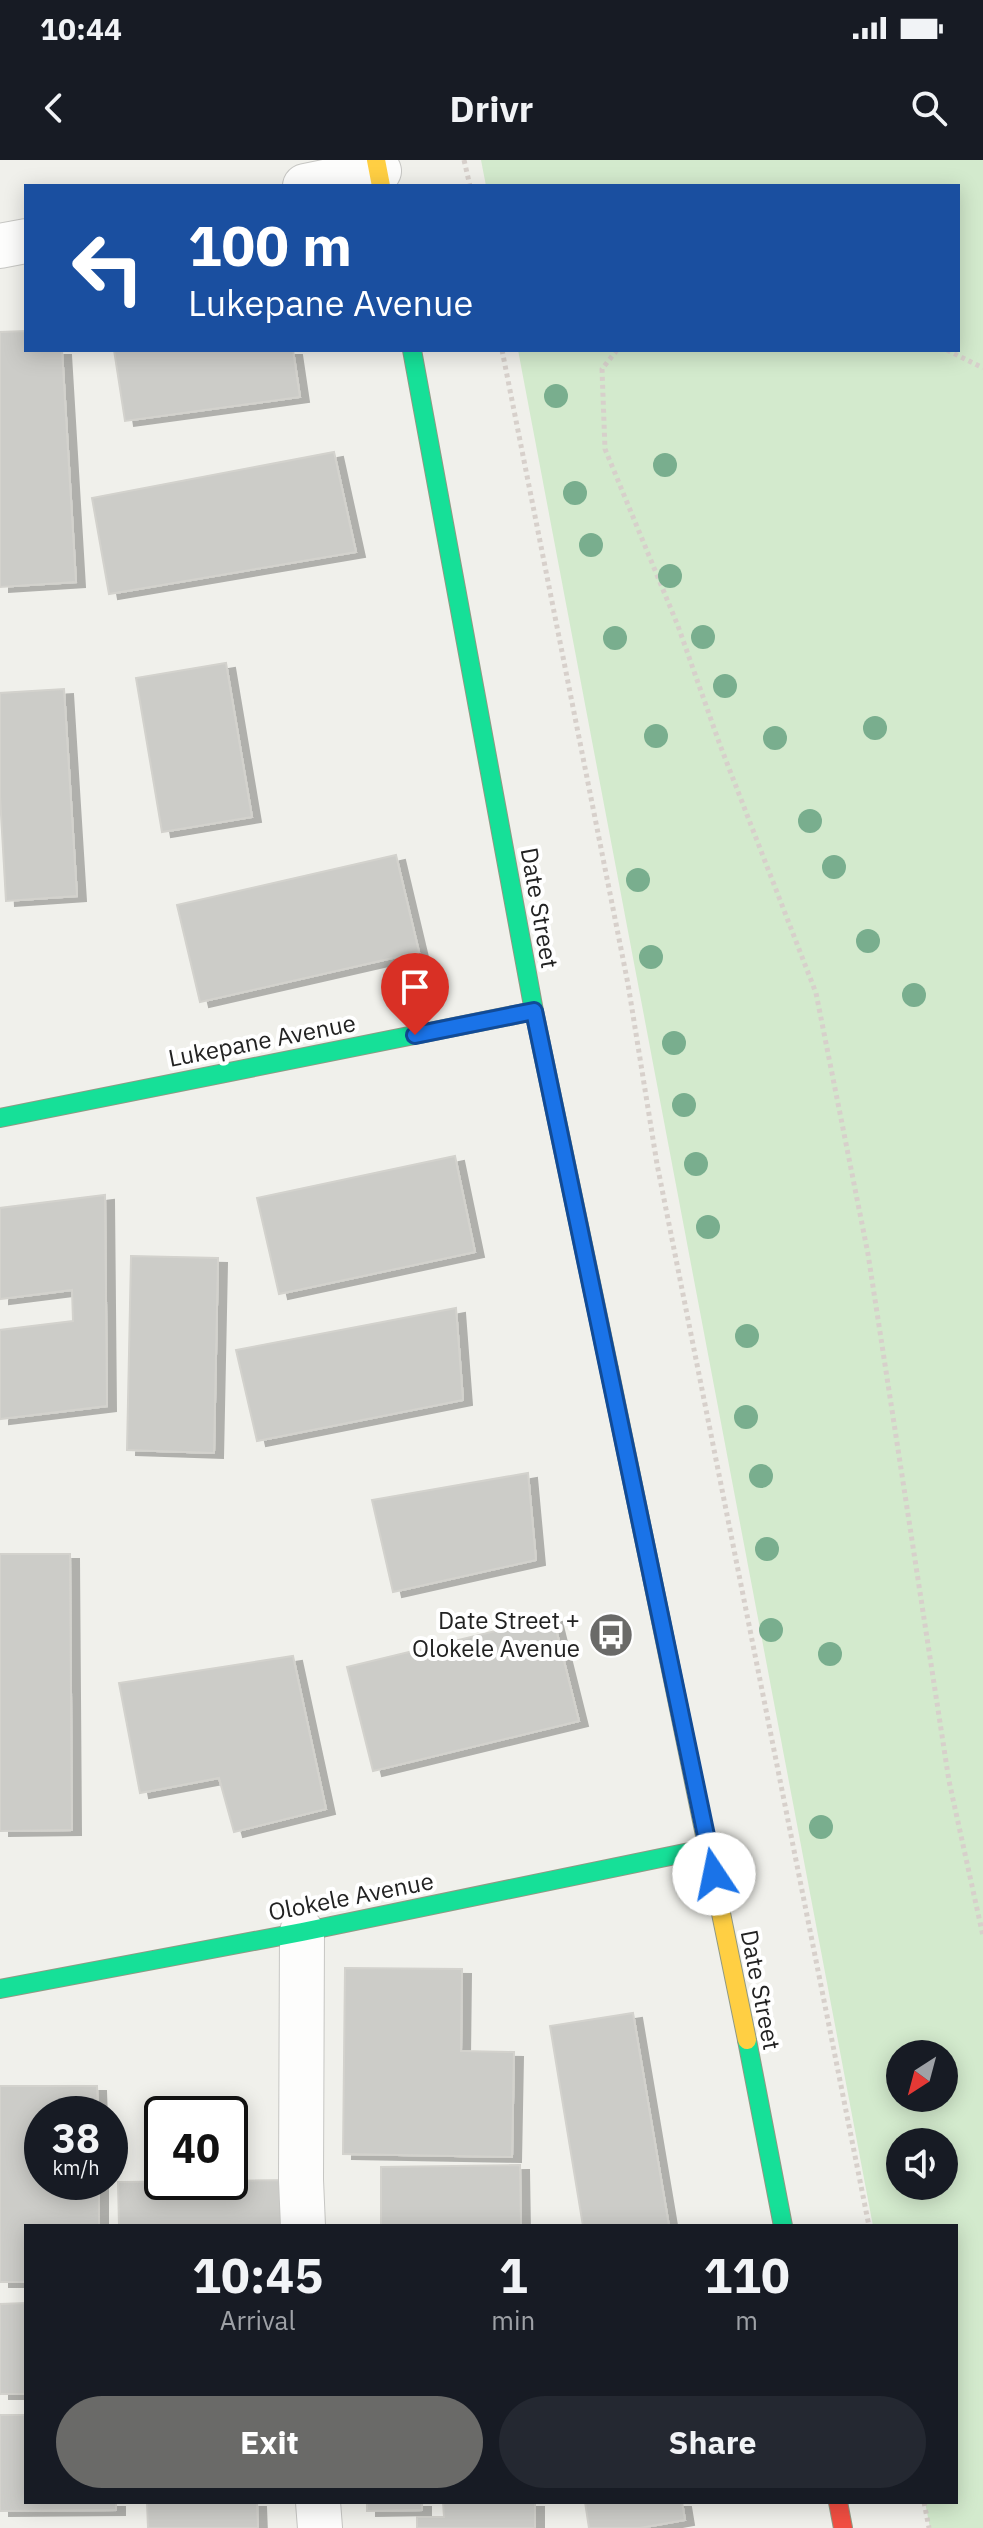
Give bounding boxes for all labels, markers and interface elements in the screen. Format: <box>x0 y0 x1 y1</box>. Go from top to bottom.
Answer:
text: 10:44 <box>40 9 122 48</box>
text: Drivr <box>450 85 533 132</box>
icon: back <box>32 86 76 130</box>
icon: search <box>907 86 951 130</box>
text: 100 m <box>188 209 352 281</box>
icon: left <box>56 216 160 320</box>
text: Lukepane Avenue <box>188 279 473 326</box>
street label: Date Street <box>514 845 566 971</box>
pin <box>381 953 449 1035</box>
icon: arrive <box>393 965 437 1009</box>
street label: Lukepane Avenue <box>165 1006 358 1074</box>
place label: Date Street + Olokele Avenue <box>412 1604 580 1664</box>
bus stop icon: Date Street + Olokele Avenue <box>587 1611 635 1659</box>
position arrow <box>672 1832 756 1916</box>
street label: Olokele Avenue <box>265 1864 436 1928</box>
street label: Date Street <box>734 1927 788 2053</box>
north arrow <box>886 2040 958 2112</box>
map controls <box>886 2040 958 2200</box>
speed limit sign: 40 <box>144 2096 248 2200</box>
text: 38 <box>52 2112 100 2164</box>
button: sound <box>886 2128 958 2200</box>
text: km/h <box>52 2154 100 2181</box>
text: 10:45 <box>192 2244 323 2306</box>
text: 1 <box>499 2244 528 2306</box>
text: 110 <box>703 2244 790 2306</box>
text: Arrival <box>220 2303 296 2337</box>
text: min <box>491 2303 535 2337</box>
text: m <box>735 2303 758 2337</box>
button: Exit <box>56 2396 483 2488</box>
button: Share <box>499 2396 926 2488</box>

